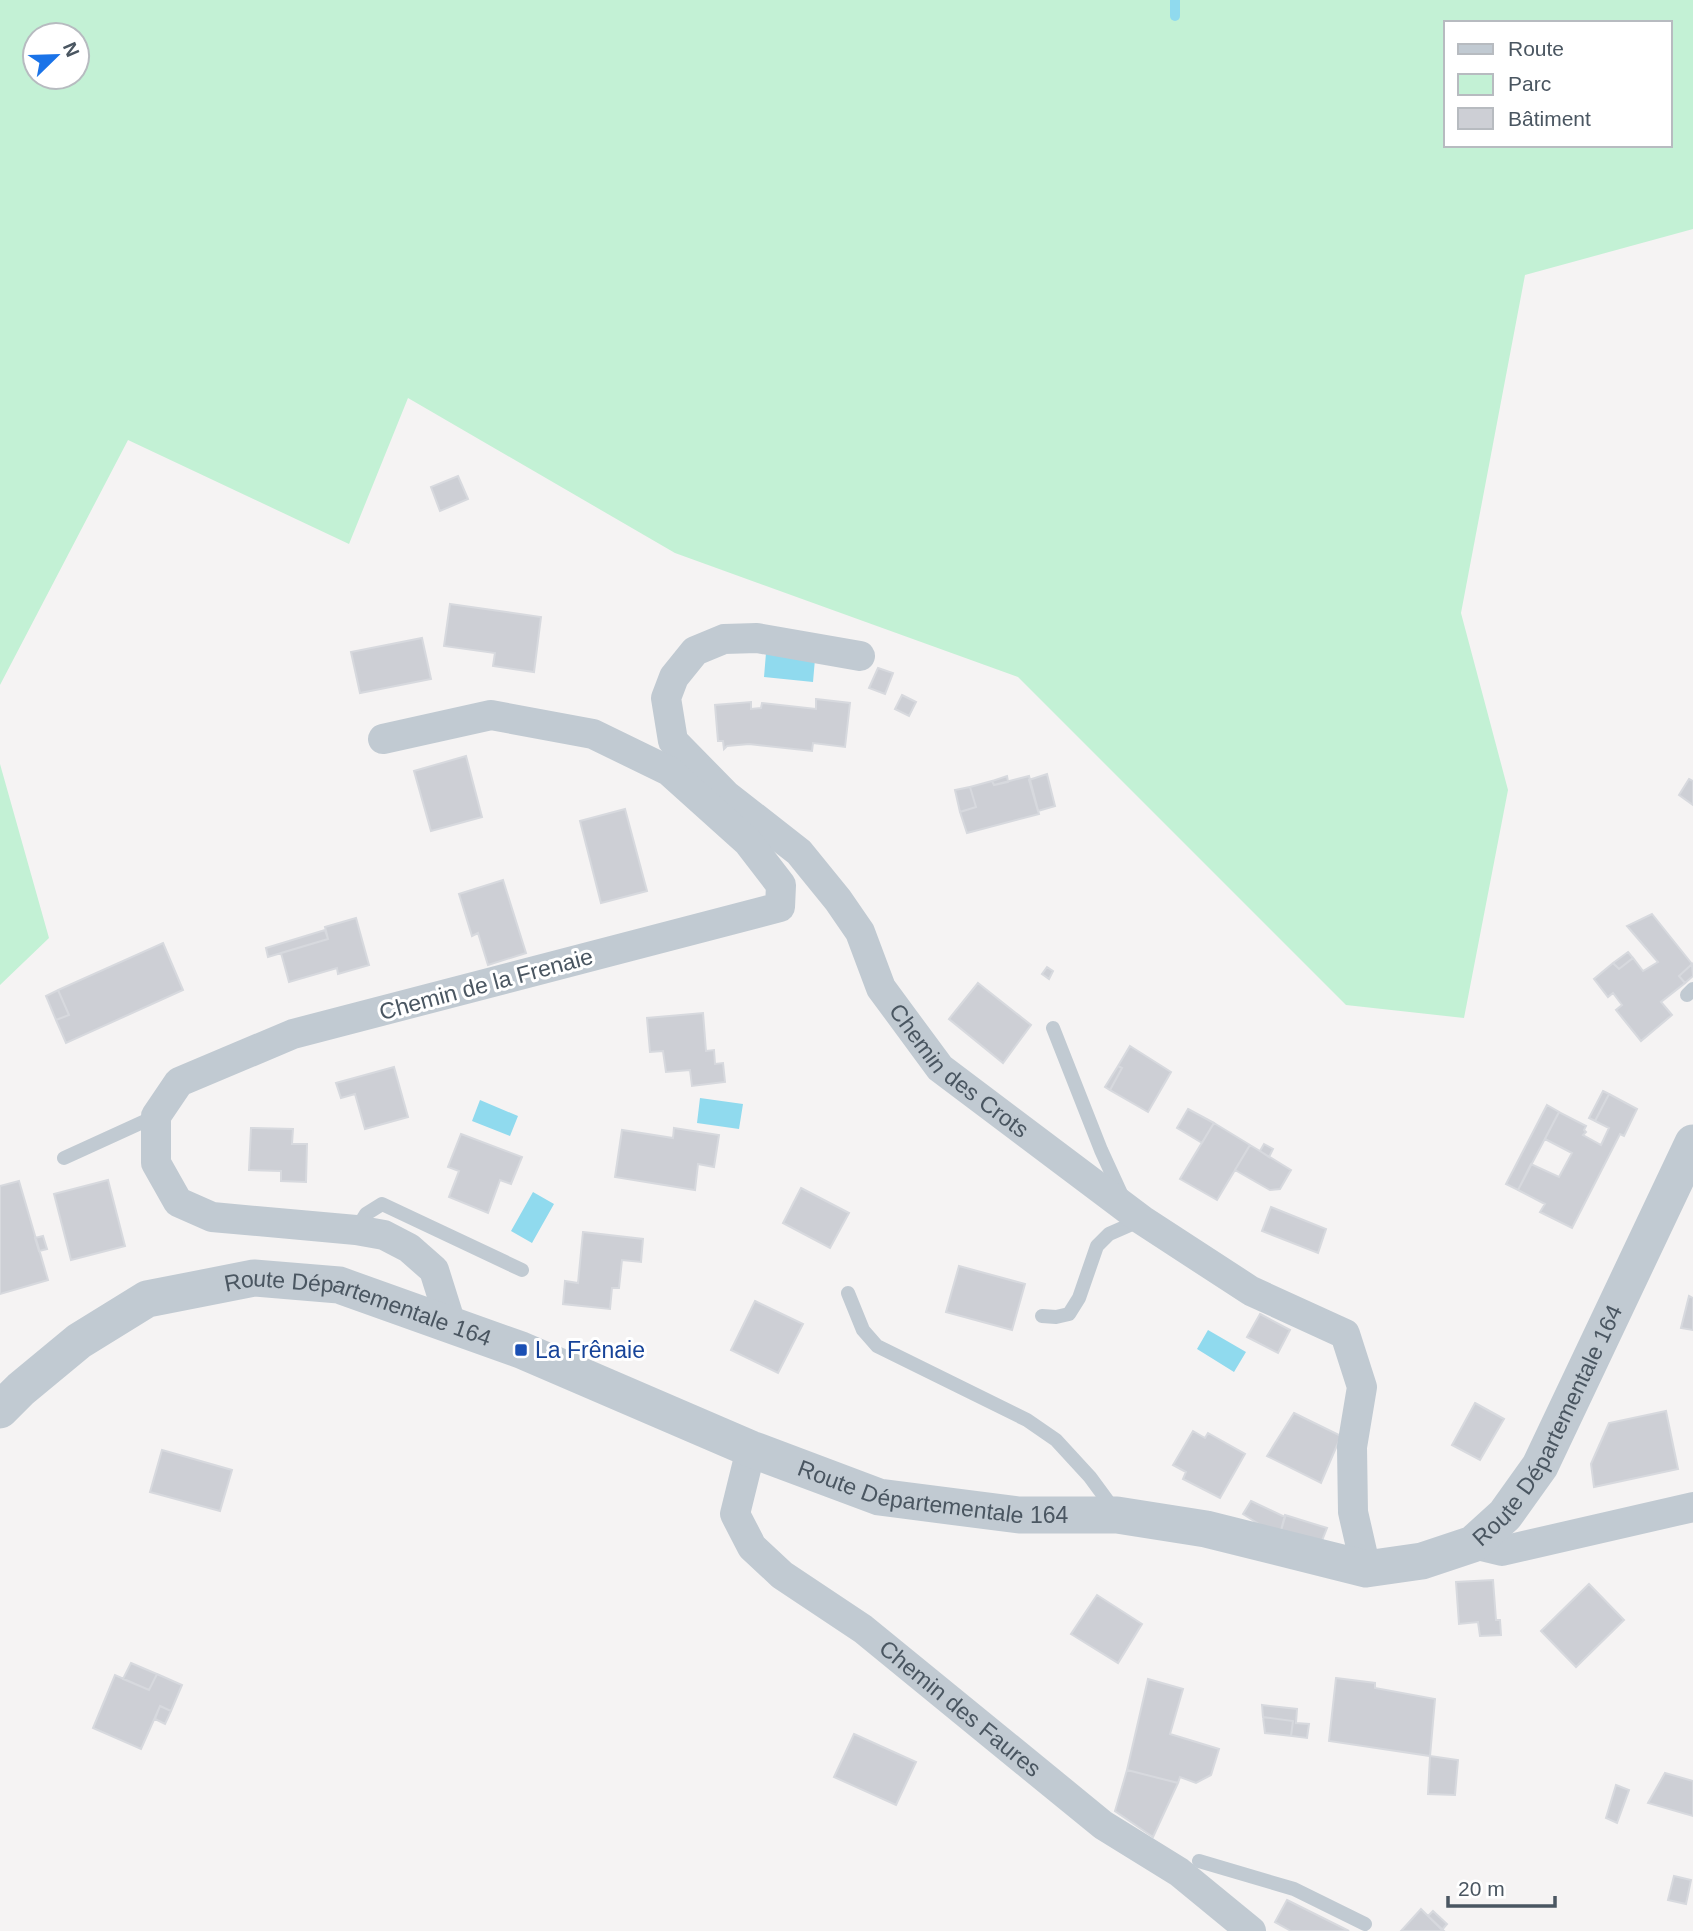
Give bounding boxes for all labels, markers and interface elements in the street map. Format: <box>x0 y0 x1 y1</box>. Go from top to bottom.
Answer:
north arrow <box>21 21 91 91</box>
legend <box>1444 21 1672 147</box>
text: Route <box>1508 37 1564 60</box>
text: N <box>59 39 84 60</box>
text: Parc <box>1508 72 1551 95</box>
text: Bâtiment <box>1508 107 1591 130</box>
street label: Chemin de la Frenaie <box>376 943 596 1025</box>
street label: Chemin des Crots <box>884 999 1034 1143</box>
street label: Route Départementale 164 <box>222 1265 495 1351</box>
street label: Route Départementale 164 <box>1467 1301 1627 1551</box>
place label: La Frênaie <box>535 1337 645 1363</box>
marker: La Frênaie <box>513 1342 529 1358</box>
street label: Route Départementale 164 <box>794 1455 1069 1528</box>
street label: Chemin des Faures <box>874 1635 1046 1782</box>
scale bar <box>1448 1864 1555 1908</box>
text: 20 m <box>1458 1877 1505 1900</box>

